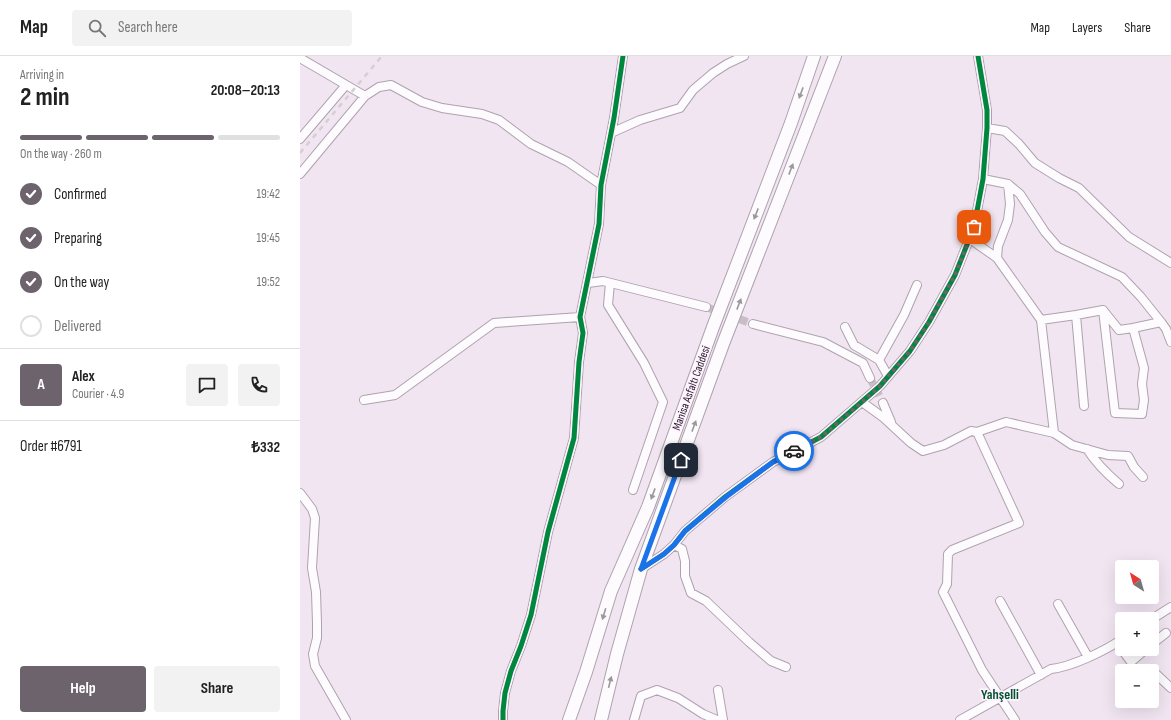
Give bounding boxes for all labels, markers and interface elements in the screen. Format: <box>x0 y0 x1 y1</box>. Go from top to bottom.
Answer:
search box <box>72 10 352 46</box>
text: Map <box>20 16 48 39</box>
icon: search <box>86 17 108 39</box>
text: Search here <box>118 18 178 37</box>
text: Map <box>1030 19 1050 36</box>
text: Layers <box>1072 19 1102 36</box>
text: Share <box>1124 19 1151 36</box>
text: Arriving in <box>20 67 64 83</box>
text: 20:08–20:13 <box>211 81 280 100</box>
text: 2 min <box>20 82 70 113</box>
one-way arrow <box>798 87 804 99</box>
text: On the way · 260 m <box>20 146 102 162</box>
one-way arrow <box>789 163 795 175</box>
icon: check <box>20 183 42 205</box>
text: Confirmed <box>54 185 107 204</box>
text: 19:42 <box>256 186 280 202</box>
one-way arrow <box>752 209 758 221</box>
pin <box>957 210 991 244</box>
icon: bag <box>963 216 985 238</box>
icon: check <box>20 227 42 249</box>
text: Preparing <box>54 229 102 248</box>
text: 19:45 <box>257 230 280 246</box>
icon: check <box>20 271 42 293</box>
text: On the way <box>54 273 109 292</box>
text: 19:52 <box>257 274 280 290</box>
one-way arrow <box>736 297 742 309</box>
text: Delivered <box>54 317 101 336</box>
street label: Manisa Asfaltı Caddesi <box>669 344 714 433</box>
button: chat <box>186 364 228 406</box>
button: phone <box>238 364 280 406</box>
text: Alex <box>72 367 95 386</box>
text: A <box>37 375 45 394</box>
text: Courier · 4.9 <box>72 386 124 402</box>
one-way arrow <box>691 419 697 431</box>
courier <box>774 431 814 471</box>
text: Order #6791 <box>20 437 82 456</box>
text: ₺332 <box>251 438 280 457</box>
icon: car <box>783 440 805 462</box>
pin <box>664 443 698 477</box>
icon: home <box>670 449 692 471</box>
one-way arrow <box>649 488 655 500</box>
north arrow <box>1115 560 1159 604</box>
map controls <box>1115 560 1159 708</box>
one-way arrow <box>601 609 607 621</box>
button: + <box>1115 612 1159 656</box>
button: − <box>1115 664 1159 708</box>
button: Help <box>20 666 146 712</box>
button: Share <box>154 666 280 712</box>
one-way arrow <box>607 676 613 688</box>
district label: Yahşelli <box>981 686 1019 703</box>

